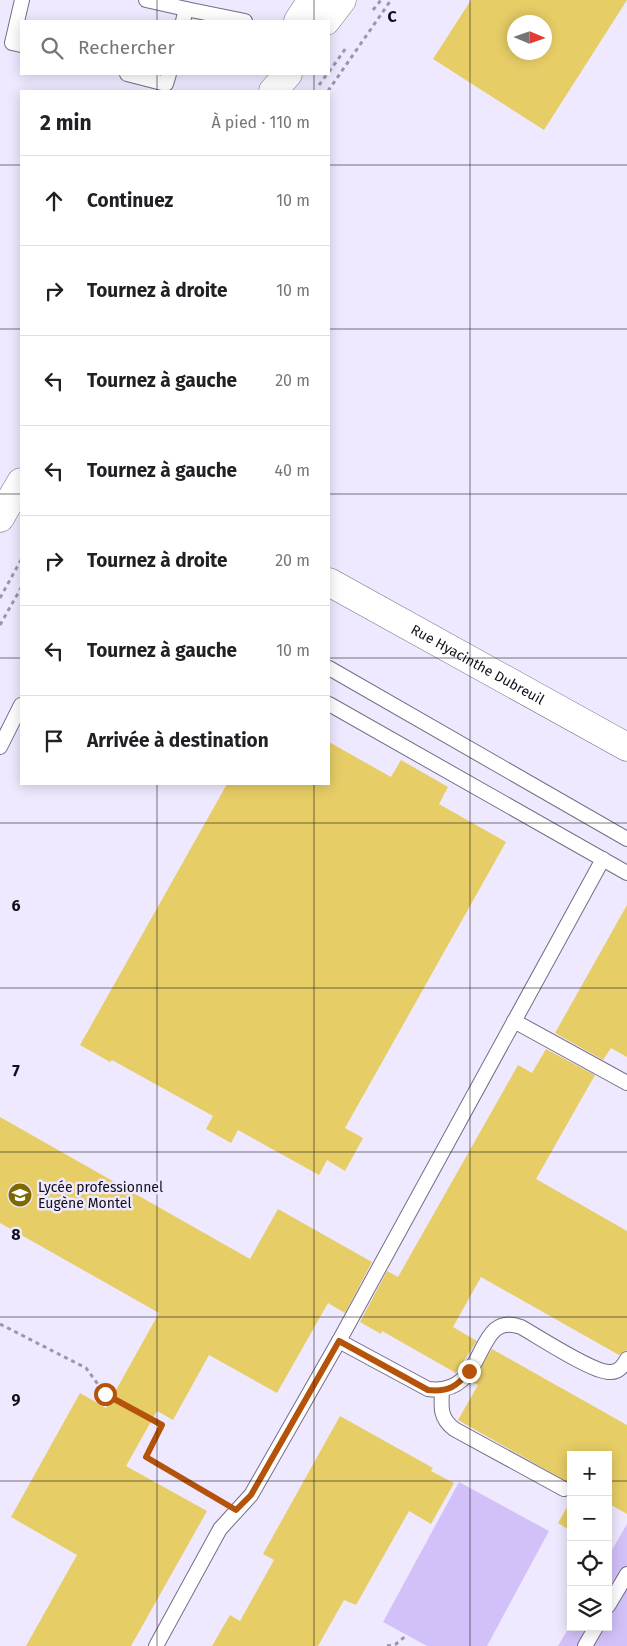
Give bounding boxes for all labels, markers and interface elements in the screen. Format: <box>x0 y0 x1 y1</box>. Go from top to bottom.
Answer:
text: C <box>387 7 397 26</box>
north arrow <box>507 15 552 60</box>
search box <box>20 20 330 75</box>
icon: search <box>38 34 66 62</box>
text: Rechercher <box>78 36 175 59</box>
text: 2 min <box>40 110 92 136</box>
text: À pied · 110 m <box>211 113 310 132</box>
icon: ahead <box>40 187 68 215</box>
text: Continuez <box>87 189 173 212</box>
text: 10 m <box>276 191 310 210</box>
icon: right <box>40 277 68 305</box>
text: Tournez à droite <box>87 279 228 302</box>
text: 10 m <box>276 281 310 300</box>
icon: left <box>40 367 68 395</box>
text: Tournez à gauche <box>87 369 237 392</box>
text: 20 m <box>275 371 310 390</box>
icon: left <box>40 457 68 485</box>
text: Tournez à gauche <box>87 459 237 482</box>
text: 40 m <box>275 461 310 480</box>
icon: right <box>40 547 68 575</box>
text: Tournez à droite <box>87 549 228 572</box>
text: 20 m <box>275 551 310 570</box>
street label: Rue Hyacinthe Dubreuil <box>408 621 547 708</box>
icon: left <box>40 637 68 665</box>
text: Tournez à gauche <box>87 639 237 662</box>
text: 10 m <box>276 641 310 660</box>
icon: arrive <box>40 727 68 755</box>
text: Arrivée à destination <box>87 729 269 752</box>
text: 6 <box>11 896 21 915</box>
text: 7 <box>12 1061 20 1080</box>
place label: Lycée professionnel Eugène Montel <box>38 1179 163 1212</box>
school or university icon: Lycée professionnel Eugène Montel <box>7 1182 33 1208</box>
text: 8 <box>11 1225 21 1244</box>
route end <box>458 1360 481 1383</box>
route start <box>94 1383 117 1406</box>
text: 9 <box>12 1390 21 1409</box>
map controls <box>567 1451 612 1631</box>
button: + <box>567 1451 612 1496</box>
button: − <box>567 1496 612 1541</box>
button: locate <box>567 1541 612 1586</box>
button: layers <box>567 1586 612 1631</box>

